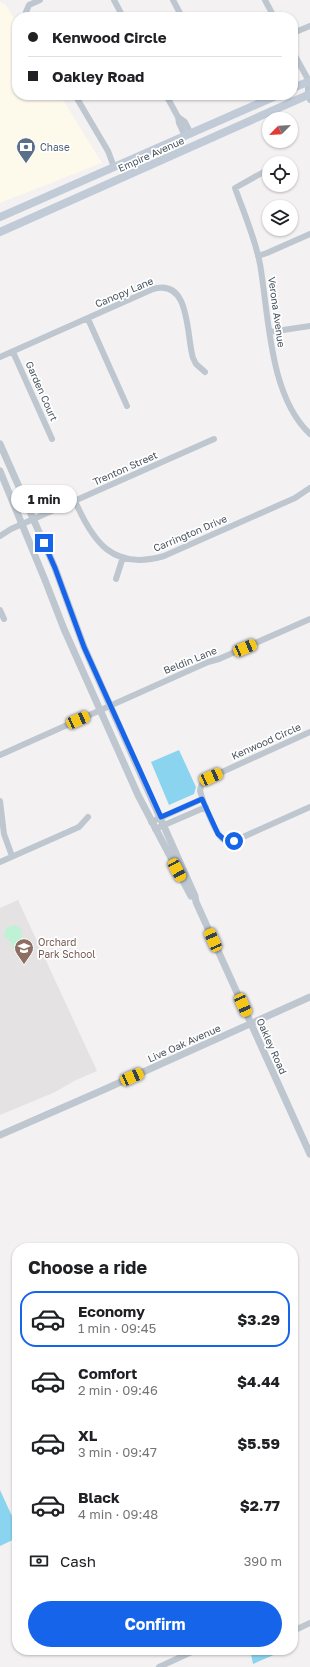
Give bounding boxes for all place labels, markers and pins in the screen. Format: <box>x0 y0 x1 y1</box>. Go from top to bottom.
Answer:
bank icon: Chase <box>15 136 37 164</box>
place label: Chase <box>40 141 70 153</box>
place label: Orchard Park School <box>38 936 95 960</box>
school or university icon: Orchard Park School <box>13 937 35 965</box>

